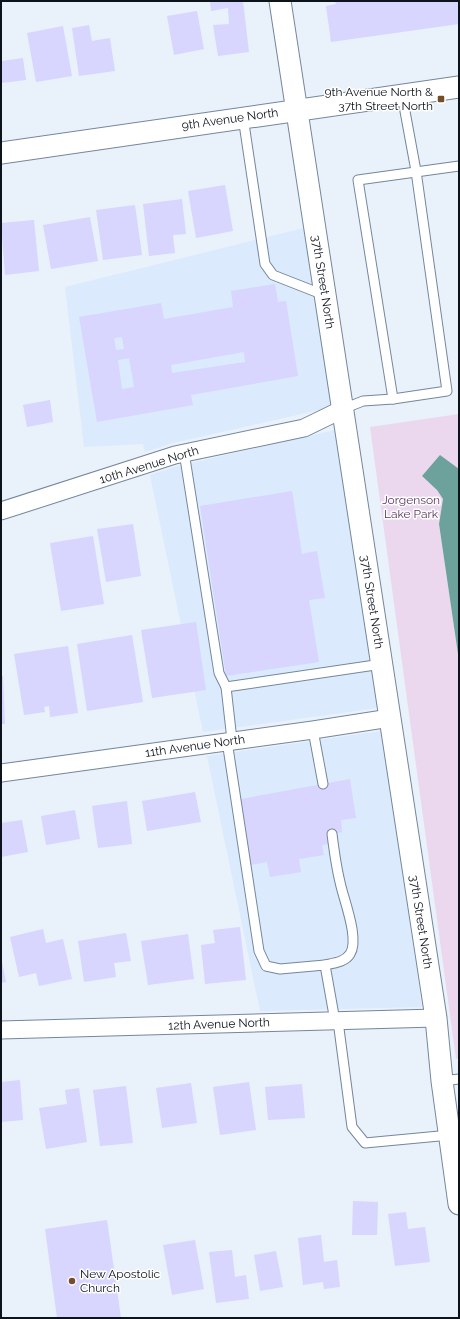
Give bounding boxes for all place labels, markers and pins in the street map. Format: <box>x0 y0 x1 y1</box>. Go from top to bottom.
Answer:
place label: 9th Avenue North & 37th Street North <box>325 85 433 113</box>
marker: 9th Avenue North & 37th Street North <box>436 94 446 104</box>
place label: New Apostolic Church <box>80 1267 161 1295</box>
marker: New Apostolic Church <box>67 1276 77 1286</box>

